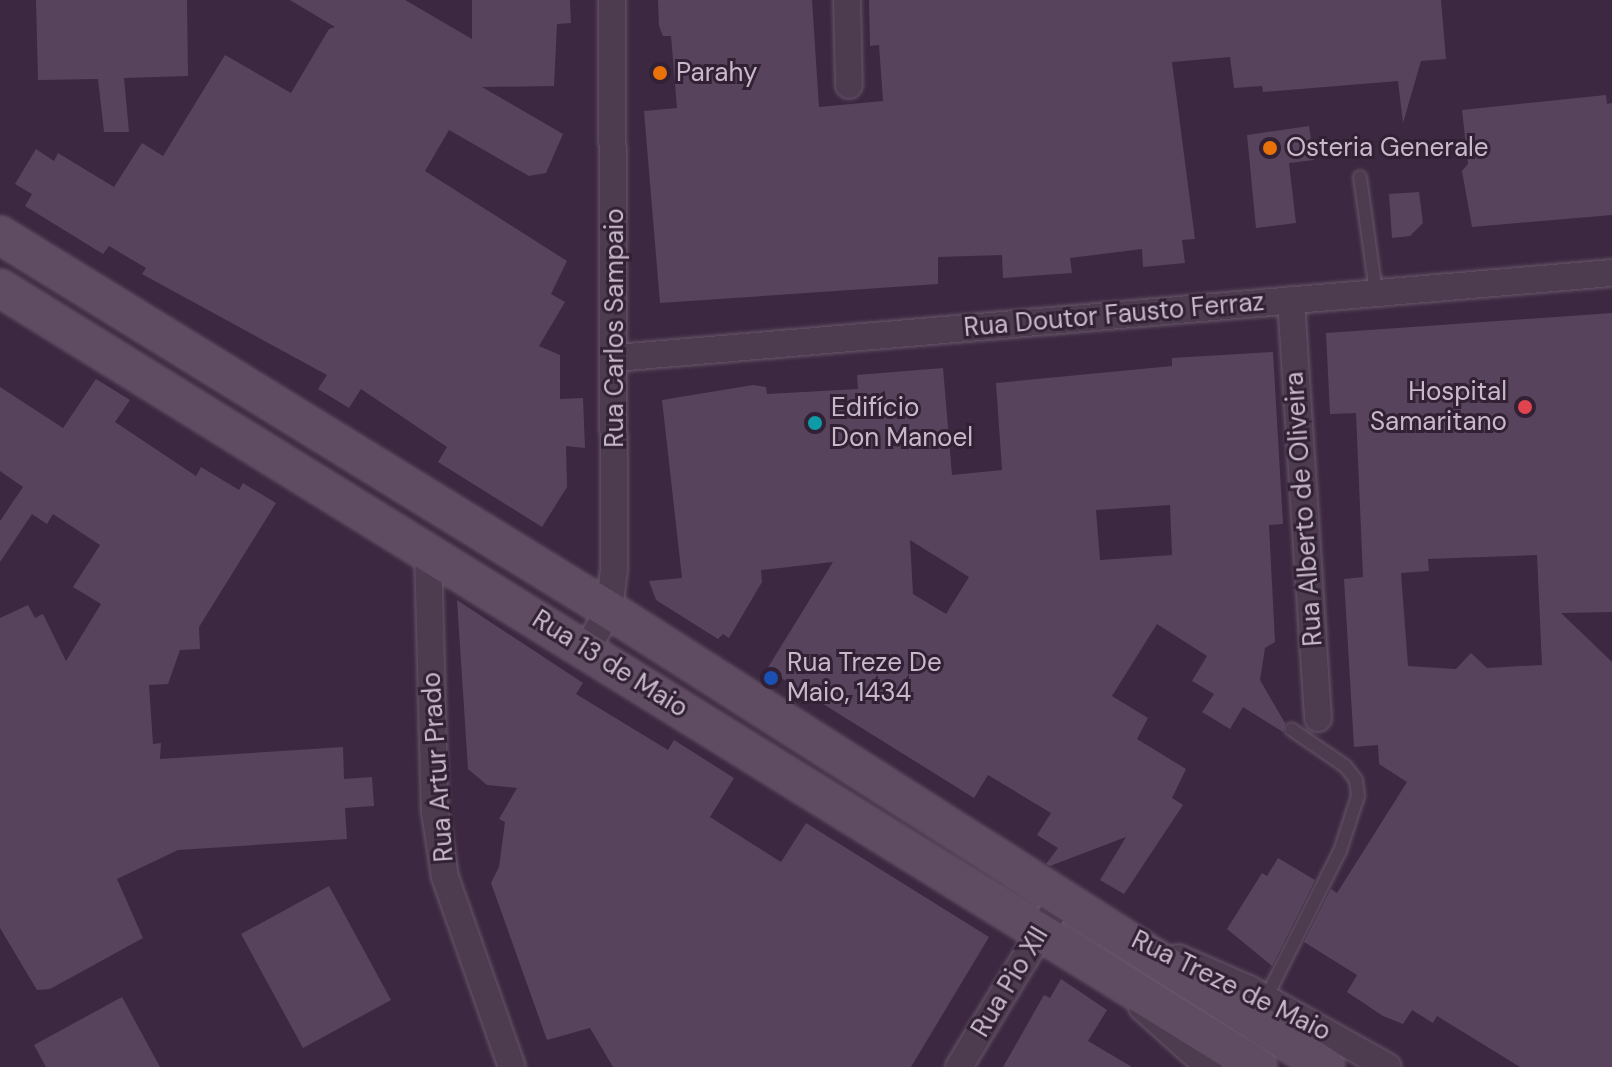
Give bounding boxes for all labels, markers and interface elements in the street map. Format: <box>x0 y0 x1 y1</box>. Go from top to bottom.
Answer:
place label: Parahy <box>676 57 757 89</box>
marker: Parahy <box>651 64 669 82</box>
place label: Osteria Generale <box>1286 132 1489 164</box>
marker: Osteria Generale <box>1261 139 1279 157</box>
street label: Rua Carlos Sampaio <box>599 208 631 448</box>
street label: Rua Doutor Fausto Ferraz <box>962 286 1266 344</box>
street label: Rua Alberto de Oliveira <box>1279 371 1329 647</box>
place label: Hospital Samaritano <box>1370 376 1507 438</box>
place label: Edifício Don Manoel <box>831 392 973 454</box>
marker: Hospital Samaritano <box>1514 396 1536 418</box>
marker: Edifício Don Manoel <box>806 414 824 432</box>
street label: Rua 13 de Maio <box>526 604 694 724</box>
place label: Rua Treze De Maio, 1434 <box>787 647 942 708</box>
marker: Rua Treze De Maio, 1434 <box>762 669 780 687</box>
street label: Rua Artur Prado <box>416 671 460 863</box>
street label: Rua Pio XII <box>965 921 1055 1043</box>
street label: Rua Treze de Maio <box>1126 924 1336 1048</box>

